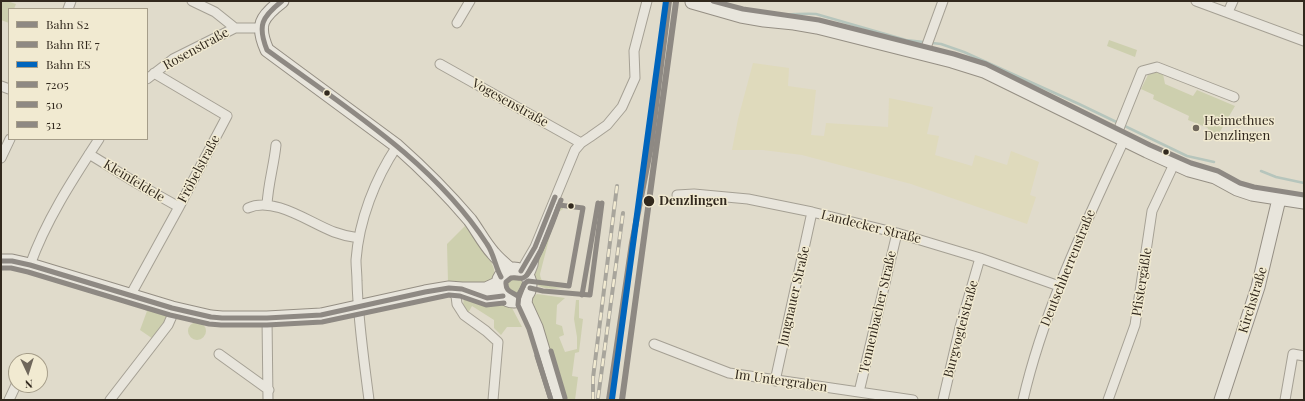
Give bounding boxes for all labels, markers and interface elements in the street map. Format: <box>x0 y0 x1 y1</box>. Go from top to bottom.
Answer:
legend <box>8 8 148 140</box>
text: Bahn S2 <box>46 16 89 32</box>
street label: Rosenstraße <box>160 25 232 73</box>
text: Bahn RE 7 <box>46 36 100 52</box>
text: Bahn ES <box>46 56 90 72</box>
text: 7205 <box>46 76 69 92</box>
street label: Vogesenstraße <box>469 76 551 130</box>
unlabelled marker <box>322 88 332 98</box>
text: 510 <box>46 96 63 112</box>
place label: Heimethues Denzlingen <box>1204 113 1274 144</box>
text: 512 <box>46 116 61 132</box>
marker: Heimethues Denzlingen <box>1191 123 1201 133</box>
street label: Fröbelstraße <box>175 132 223 206</box>
unlabelled marker <box>1161 147 1171 157</box>
street label: Kleinfeldele <box>100 157 168 205</box>
place label: Denzlingen <box>659 193 727 209</box>
marker: Denzlingen <box>642 194 656 208</box>
unlabelled marker <box>566 201 576 211</box>
street label: Landecker Straße <box>819 207 923 247</box>
street label: Deutschherrenstraße <box>1037 207 1099 329</box>
street label: Jungnauer Straße <box>775 245 813 347</box>
street label: Pfistergäßle <box>1129 247 1155 317</box>
street label: Tennenbacher Straße <box>856 249 900 375</box>
street label: Kirchstraße <box>1236 265 1270 335</box>
street label: Burgvogteistraße <box>940 279 982 379</box>
north arrow <box>8 353 48 393</box>
street label: Im Untergraben <box>734 367 828 395</box>
text: N <box>24 377 33 392</box>

